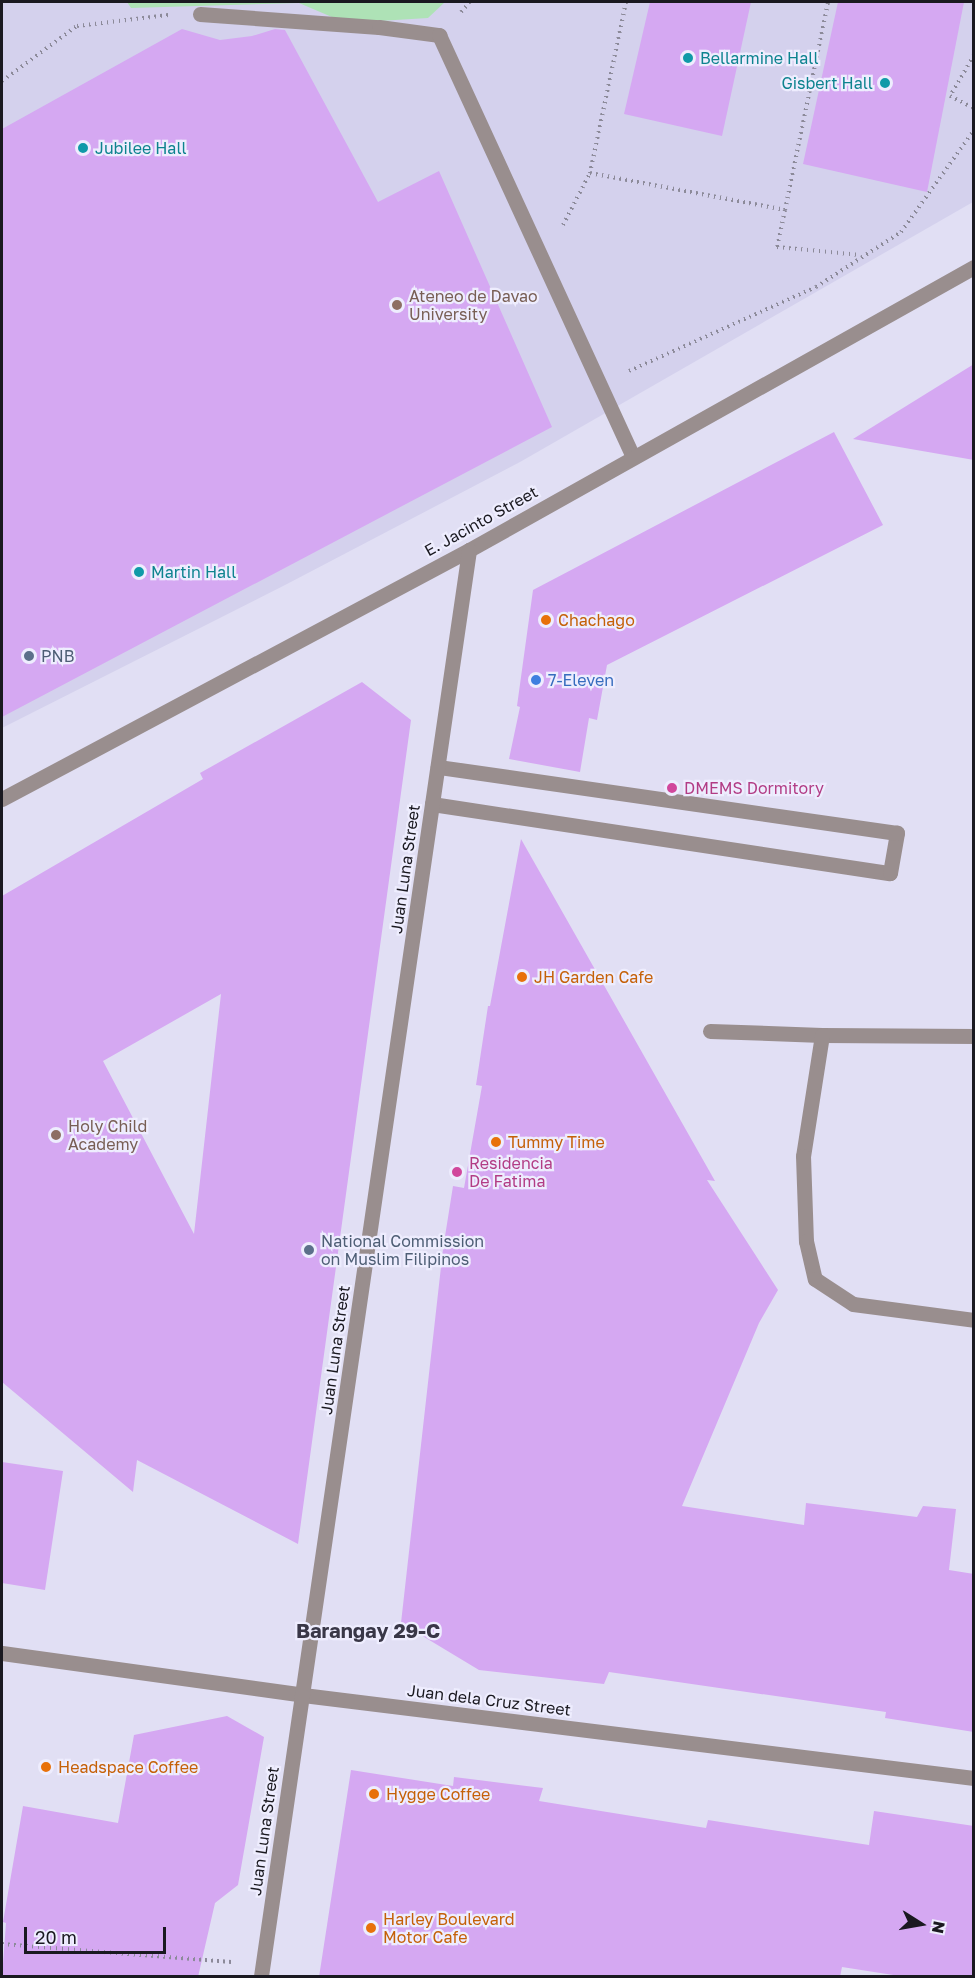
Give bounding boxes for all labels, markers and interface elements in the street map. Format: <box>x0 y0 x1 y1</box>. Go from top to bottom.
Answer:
place label: Bellarmine Hall <box>700 48 819 68</box>
marker: Bellarmine Hall <box>681 51 695 65</box>
place label: Gisbert Hall <box>781 73 873 93</box>
marker: Gisbert Hall <box>878 76 892 90</box>
place label: Jubilee Hall <box>95 138 187 158</box>
marker: Jubilee Hall <box>76 141 90 155</box>
place label: Ateneo de Davao University <box>409 286 538 324</box>
marker: Ateneo de Davao University <box>390 298 404 312</box>
street label: E. Jacinto Street <box>421 482 541 560</box>
place label: Martin Hall <box>151 562 236 582</box>
marker: Martin Hall <box>132 565 146 579</box>
place label: Chachago <box>558 610 635 630</box>
marker: Chachago <box>539 613 553 627</box>
place label: PNB <box>41 646 74 666</box>
marker: PNB <box>22 649 36 663</box>
place label: 7-Eleven <box>548 670 614 690</box>
marker: 7-Eleven <box>529 673 543 687</box>
place label: DMEMS Dormitory <box>684 778 824 798</box>
marker: DMEMS Dormitory <box>665 781 679 795</box>
street label: Juan Luna Street <box>386 803 424 935</box>
place label: JH Garden Cafe <box>534 967 653 987</box>
marker: JH Garden Cafe <box>515 970 529 984</box>
place label: Holy Child Academy <box>68 1116 147 1154</box>
marker: Holy Child Academy <box>49 1128 63 1142</box>
place label: Tummy Time <box>508 1132 605 1152</box>
marker: Tummy Time <box>489 1135 503 1149</box>
place label: Residencia De Fatima <box>469 1153 553 1191</box>
marker: Residencia De Fatima <box>450 1165 464 1179</box>
place label: National Commission on Muslim Filipinos <box>321 1231 484 1269</box>
marker: National Commission on Muslim Filipinos <box>302 1243 316 1257</box>
street label: Juan Luna Street <box>316 1284 354 1416</box>
district label: Barangay 29-C <box>296 1618 440 1642</box>
street label: Juan dela Cruz Street <box>406 1680 572 1720</box>
place label: Headspace Coffee <box>58 1757 198 1777</box>
marker: Headspace Coffee <box>39 1760 53 1774</box>
street label: Juan Luna Street <box>245 1765 283 1897</box>
place label: Hygge Coffee <box>386 1784 490 1804</box>
marker: Hygge Coffee <box>367 1787 381 1801</box>
north arrow <box>891 1894 951 1954</box>
place label: Harley Boulevard Motor Cafe <box>383 1909 515 1947</box>
scale bar <box>27 1915 170 1953</box>
text: N <box>928 1920 950 1935</box>
marker: Harley Boulevard Motor Cafe <box>364 1921 378 1935</box>
text: 20 m <box>35 1926 77 1948</box>

